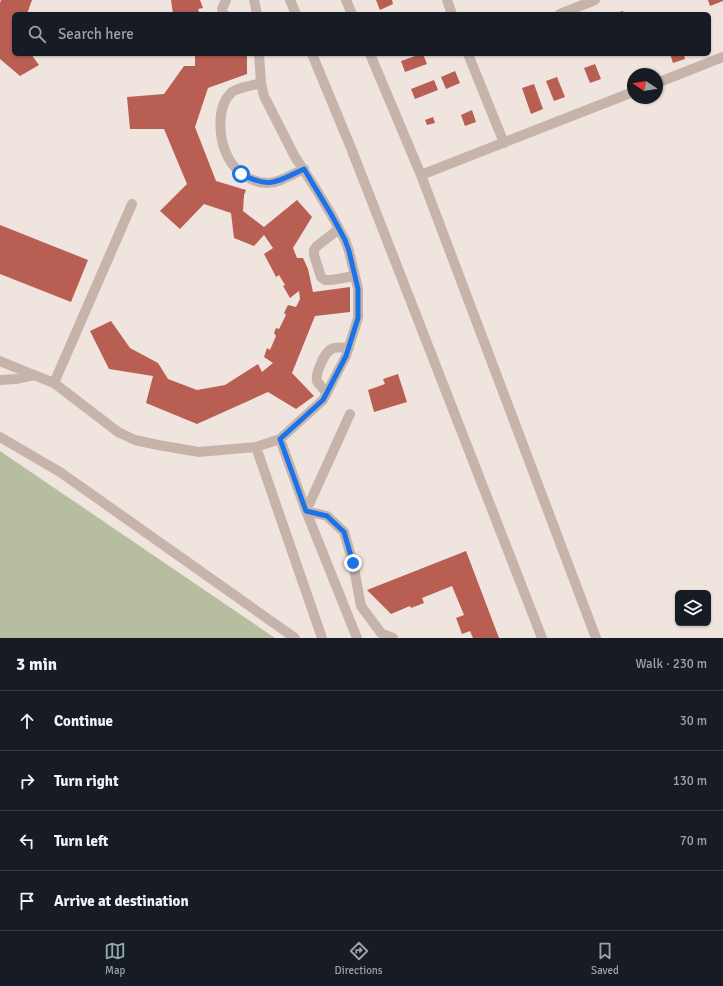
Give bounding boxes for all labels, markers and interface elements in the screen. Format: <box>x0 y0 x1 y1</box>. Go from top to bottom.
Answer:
search box <box>12 12 711 56</box>
icon: search <box>26 23 48 45</box>
text: Search here <box>58 25 134 43</box>
north arrow <box>627 68 663 104</box>
route start <box>232 165 250 183</box>
route end <box>344 554 362 572</box>
map controls <box>675 590 711 626</box>
button: layers <box>675 590 711 626</box>
text: 3 min <box>16 654 57 675</box>
text: Walk · 230 m <box>636 656 707 672</box>
icon: ahead <box>16 710 38 732</box>
text: Continue <box>54 712 113 730</box>
text: 30 m <box>680 713 707 729</box>
icon: right <box>16 770 38 792</box>
text: Turn right <box>54 772 119 790</box>
text: 130 m <box>673 773 707 789</box>
icon: left <box>16 830 38 852</box>
text: Turn left <box>54 832 108 850</box>
text: 70 m <box>680 833 707 849</box>
icon: arrive <box>16 890 38 912</box>
text: Arrive at destination <box>54 892 189 910</box>
tab: Map <box>104 940 126 977</box>
tab: Directions <box>335 940 383 977</box>
tab: Saved <box>591 940 619 977</box>

